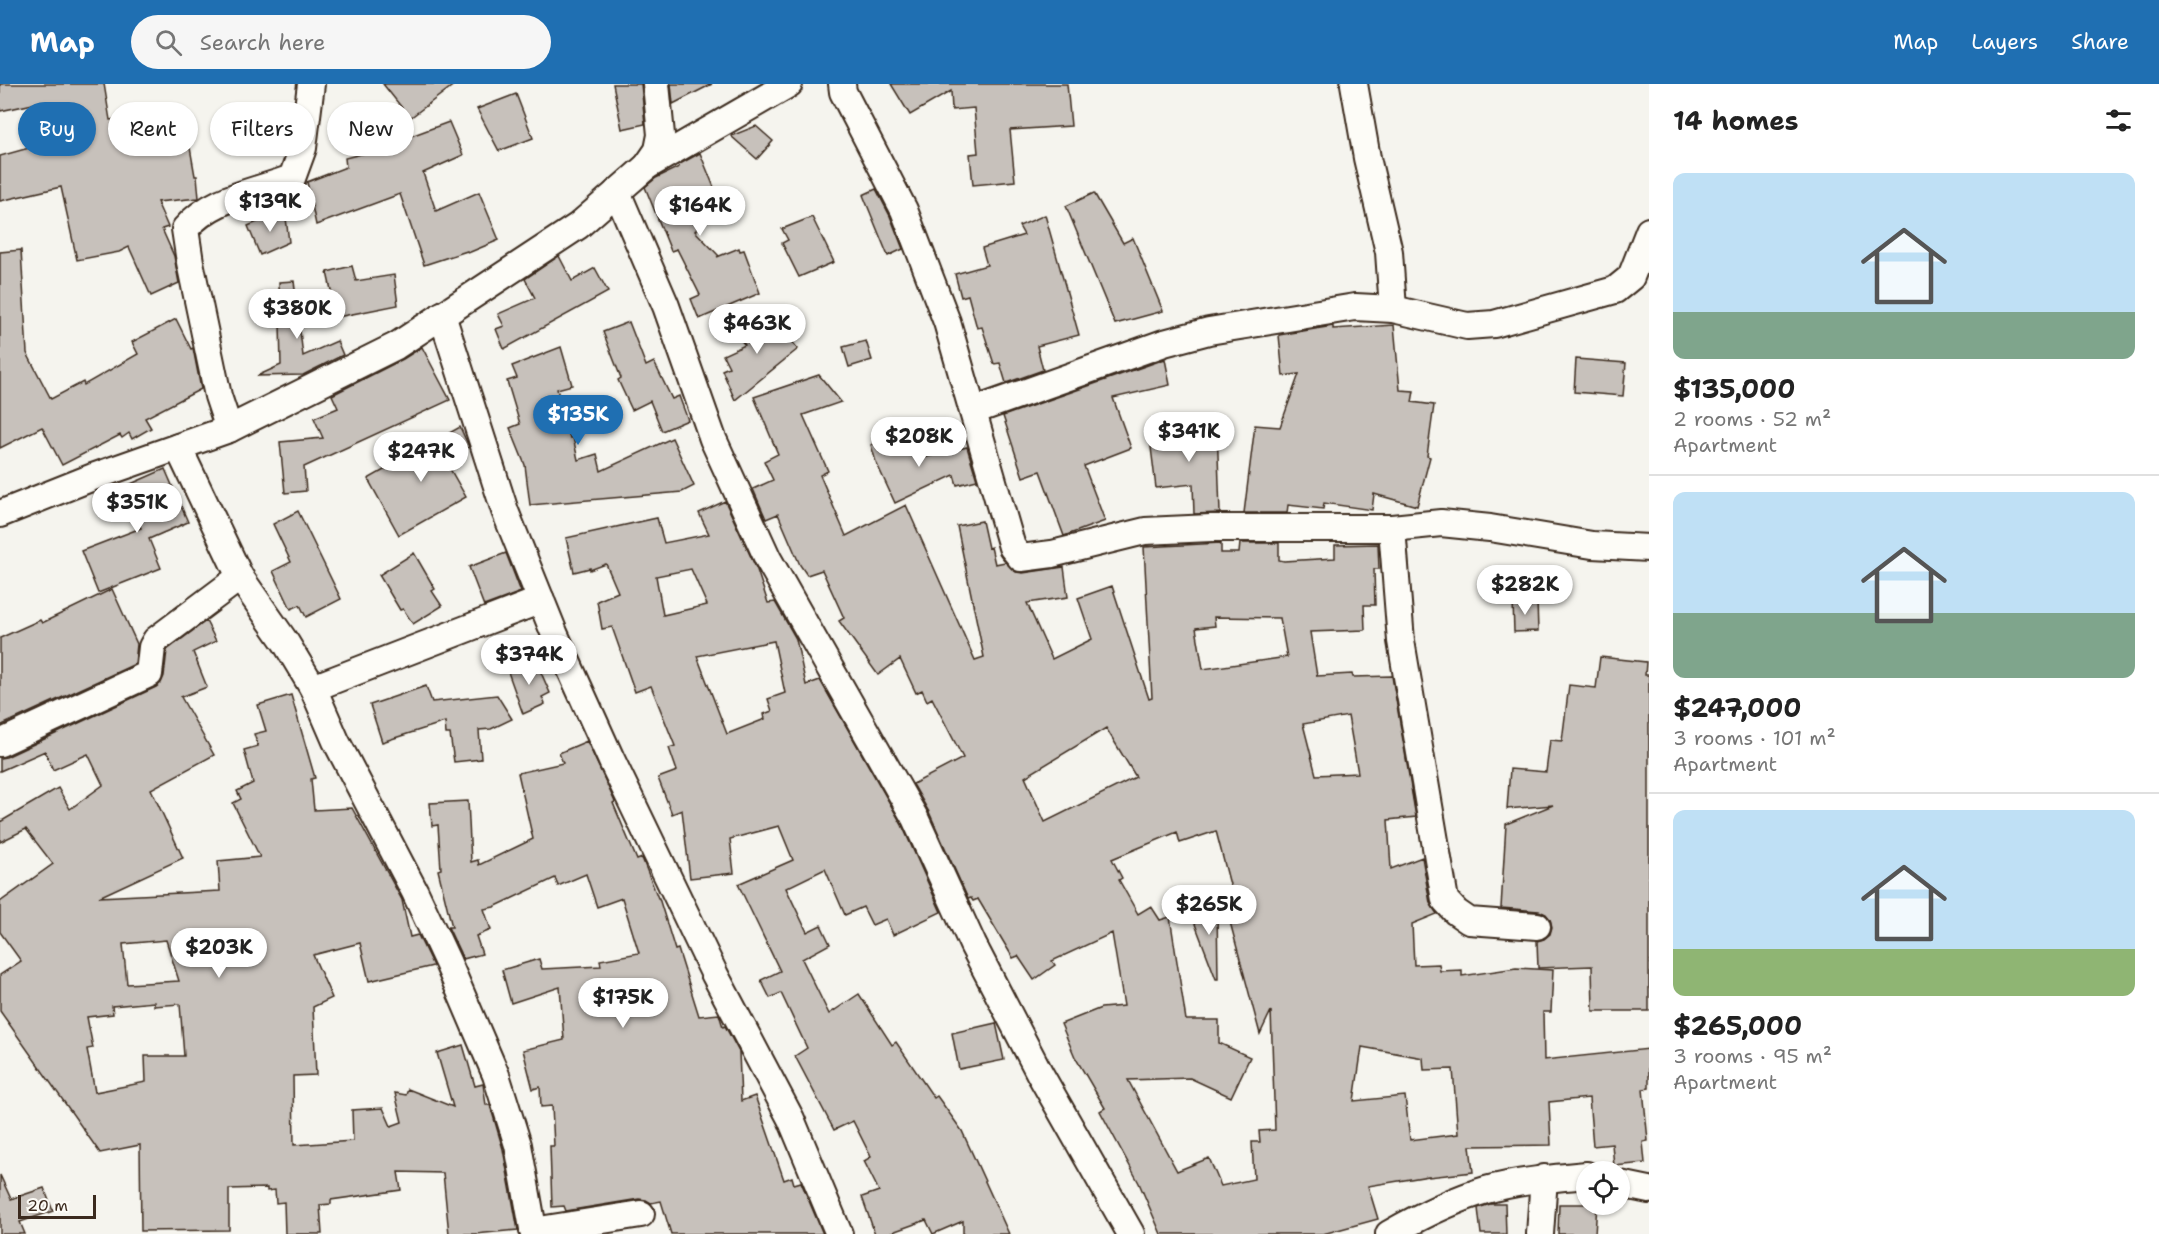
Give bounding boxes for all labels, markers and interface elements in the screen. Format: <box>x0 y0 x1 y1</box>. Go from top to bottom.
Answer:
search box <box>131 15 551 69</box>
text: Map <box>30 23 95 61</box>
icon: search <box>152 26 185 59</box>
text: Search here <box>200 28 325 57</box>
text: Map <box>1893 28 1938 56</box>
text: Layers <box>1971 28 2038 56</box>
text: Share <box>2071 28 2129 56</box>
chip: Buy <box>18 102 96 156</box>
chip: Rent <box>108 102 198 156</box>
chip: Filters <box>210 102 315 156</box>
chip: New <box>327 102 414 156</box>
text: 14 homes <box>1673 103 1799 138</box>
icon: filters <box>2102 104 2135 137</box>
pin: $139K <box>228 182 312 233</box>
pin: $164K <box>658 186 742 237</box>
text: $139K <box>239 188 301 214</box>
text: $164K <box>668 192 732 218</box>
icon: home <box>1850 212 1958 320</box>
pin: $380K <box>255 289 339 340</box>
text: $380K <box>262 295 332 321</box>
pin: $463K <box>715 304 799 355</box>
text: $463K <box>723 310 791 336</box>
text: $135,000 <box>1673 371 1795 406</box>
pin: $135K <box>536 395 620 446</box>
text: $135K <box>547 401 609 427</box>
text: 2 rooms · 52 m² <box>1673 406 1831 432</box>
pin: $341K <box>1147 412 1231 463</box>
pin: $208K <box>877 417 961 468</box>
text: $341K <box>1158 418 1220 444</box>
text: $208K <box>885 423 953 449</box>
pin: $247K <box>379 432 463 483</box>
text: Apartment <box>1673 432 1777 458</box>
text: $247K <box>387 438 455 464</box>
pin: $351K <box>95 483 179 534</box>
text: $351K <box>106 489 168 515</box>
icon: home <box>1850 531 1958 639</box>
pin: $282K <box>1483 565 1567 616</box>
text: $282K <box>1491 571 1559 597</box>
pin: $374K <box>487 635 571 686</box>
text: $374K <box>495 641 563 667</box>
text: $247,000 <box>1673 690 1802 725</box>
text: 3 rooms · 101 m² <box>1673 725 1836 751</box>
text: Apartment <box>1673 751 1777 777</box>
icon: home <box>1850 849 1958 957</box>
pin: $265K <box>1167 885 1251 936</box>
text: $265K <box>1176 891 1242 917</box>
pin: $203K <box>177 928 261 979</box>
text: $203K <box>185 934 253 960</box>
pin: $175K <box>581 978 665 1029</box>
text: $175K <box>592 984 654 1010</box>
text: $265,000 <box>1673 1008 1802 1043</box>
text: 3 rooms · 95 m² <box>1673 1043 1832 1069</box>
text: Apartment <box>1673 1069 1777 1095</box>
map controls <box>1576 1161 1630 1215</box>
button: locate <box>1576 1161 1630 1215</box>
scale bar <box>18 1192 96 1220</box>
text: 20 m <box>27 1195 68 1216</box>

